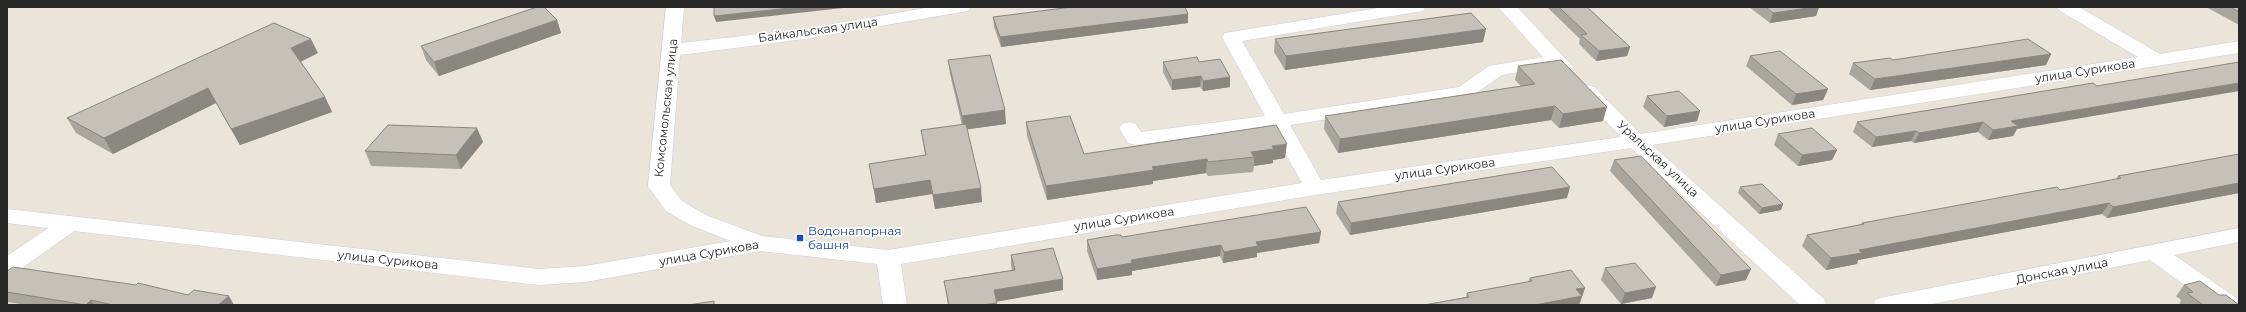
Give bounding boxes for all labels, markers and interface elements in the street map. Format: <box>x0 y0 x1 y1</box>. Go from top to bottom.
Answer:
street label: Байкальская улица <box>757 14 879 45</box>
street label: Комсомольская улица <box>651 38 680 178</box>
street label: улица Сурикова <box>2033 55 2136 86</box>
street label: улица Сурикова <box>1713 105 1816 136</box>
street label: Уральская улица <box>1615 117 1702 200</box>
street label: улица Сурикова <box>1393 154 1496 183</box>
street label: улица Сурикова <box>1072 203 1175 234</box>
place label: Водонапорная башня <box>808 223 901 252</box>
marker: Водонапорная башня <box>795 233 805 243</box>
street label: улица Сурикова <box>657 236 760 269</box>
street label: улица Сурикова <box>336 247 439 272</box>
street label: Донская улица <box>2015 254 2109 287</box>

